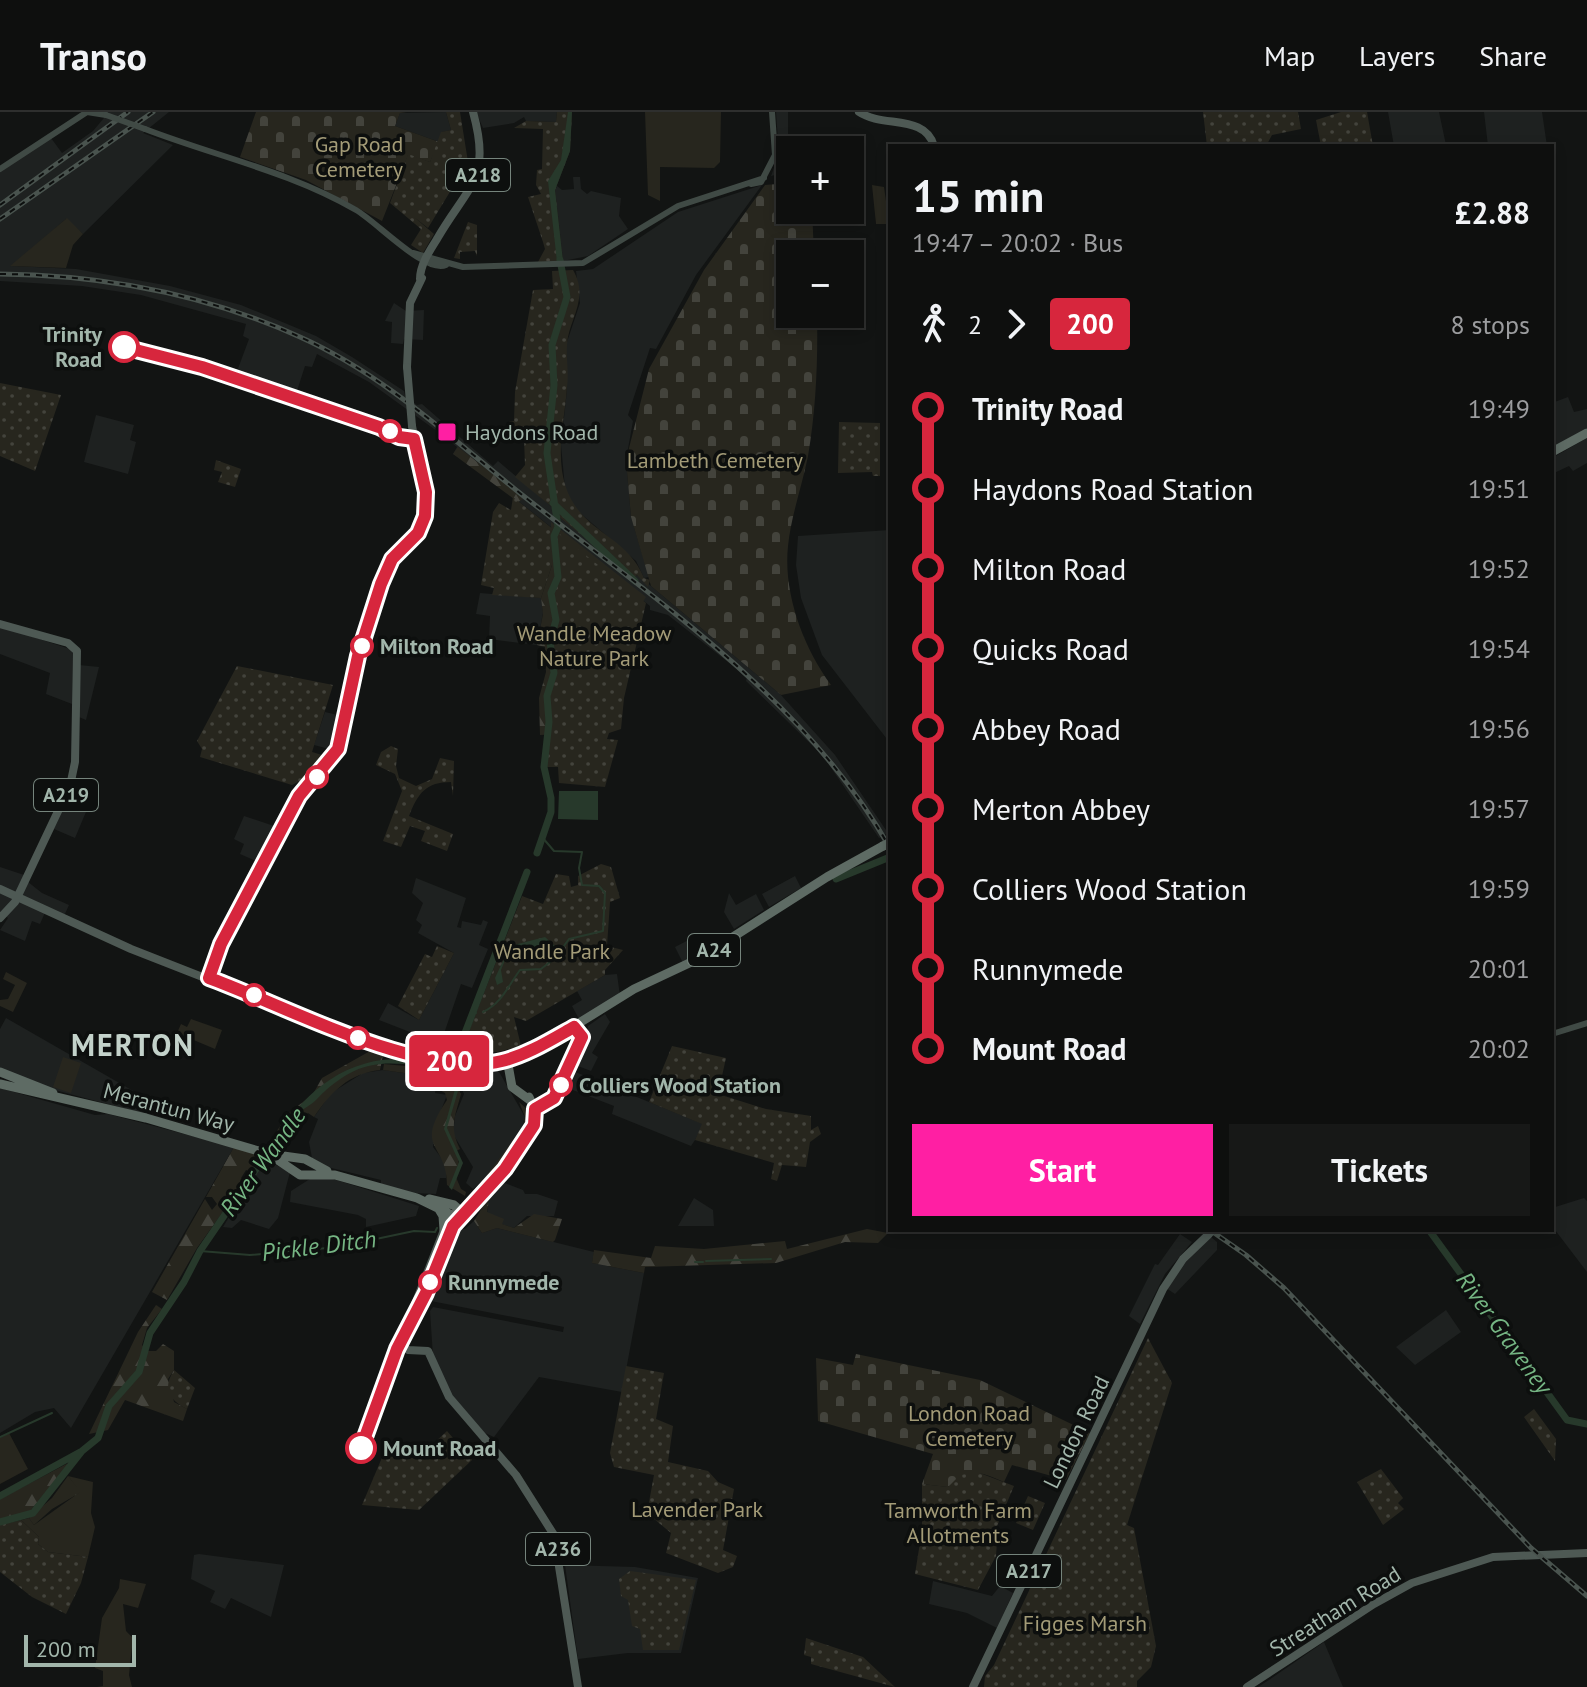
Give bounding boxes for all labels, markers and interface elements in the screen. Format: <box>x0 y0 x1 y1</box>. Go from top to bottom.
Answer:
text: Transo <box>40 31 147 80</box>
text: Map <box>1264 37 1315 74</box>
text: Layers <box>1359 37 1435 74</box>
text: Share <box>1479 37 1547 74</box>
park label: Gap Road Cemetery <box>315 130 404 183</box>
map controls <box>776 136 864 328</box>
button: + <box>776 136 864 224</box>
road number: A218 <box>446 159 510 191</box>
text: 15 min <box>912 167 1044 224</box>
text: £2.88 <box>1455 193 1530 232</box>
text: 19:47 – 20:02 · Bus <box>912 226 1123 259</box>
button: − <box>776 240 864 328</box>
icon: walk <box>912 302 956 346</box>
icon: forward <box>994 302 1038 346</box>
text: 200 <box>1066 305 1114 342</box>
text: 2 <box>968 308 982 341</box>
text: 8 stops <box>1450 308 1530 341</box>
place label: Trinity Road <box>43 320 102 373</box>
marker: Trinity Road <box>109 332 139 362</box>
text: Trinity Road <box>972 389 1123 428</box>
text: 19:49 <box>1468 392 1530 425</box>
place label: Haydons Road <box>465 418 598 446</box>
unlabelled marker <box>379 420 401 442</box>
marker: Haydons Road <box>436 421 458 443</box>
park label: Lambeth Cemetery <box>627 446 804 474</box>
text: Haydons Road Station <box>972 469 1254 508</box>
text: 19:51 <box>1468 472 1530 505</box>
text: Milton Road <box>972 549 1126 588</box>
text: 19:52 <box>1468 552 1530 585</box>
park label: Wandle Meadow Nature Park <box>517 619 671 672</box>
text: Quicks Road <box>972 629 1129 668</box>
place label: Milton Road <box>380 632 494 660</box>
text: 19:54 <box>1468 632 1530 665</box>
marker: Milton Road <box>351 635 373 657</box>
text: Abbey Road <box>972 709 1121 748</box>
text: 19:56 <box>1468 712 1530 745</box>
unlabelled marker <box>306 766 328 788</box>
road number: A219 <box>34 779 98 811</box>
text: Merton Abbey <box>972 789 1150 828</box>
text: 19:57 <box>1468 792 1530 825</box>
text: Colliers Wood Station <box>972 869 1247 908</box>
text: 19:59 <box>1468 872 1530 905</box>
road number: A24 <box>688 934 740 966</box>
park label: Wandle Park <box>494 937 610 965</box>
text: Runnymede <box>972 949 1124 988</box>
text: 20:01 <box>1468 952 1530 985</box>
unlabelled marker <box>243 984 265 1006</box>
district label: MERTON <box>71 1025 195 1064</box>
unlabelled marker <box>347 1027 369 1049</box>
text: Mount Road <box>972 1029 1126 1068</box>
text: 20:02 <box>1468 1032 1530 1065</box>
line badge: 200 <box>403 1035 495 1087</box>
text: 200 <box>425 1042 473 1079</box>
place label: Colliers Wood Station <box>579 1071 781 1099</box>
marker: Colliers Wood Station <box>550 1074 572 1096</box>
street label: Merantun Way <box>101 1076 238 1138</box>
water label: River Wandle <box>213 1101 312 1222</box>
button: Start <box>912 1124 1213 1216</box>
button: Tickets <box>1229 1124 1530 1216</box>
water label: Pickle Ditch <box>260 1223 378 1268</box>
water label: River Graveney <box>1449 1265 1560 1401</box>
place label: Runnymede <box>448 1268 560 1296</box>
marker: Runnymede <box>419 1271 441 1293</box>
street label: London Road <box>1037 1371 1115 1493</box>
park label: London Road Cemetery <box>908 1399 1030 1452</box>
marker: Mount Road <box>346 1433 376 1463</box>
place label: Mount Road <box>383 1434 496 1462</box>
park label: Lavender Park <box>631 1495 764 1523</box>
park label: Tamworth Farm Allotments <box>884 1496 1032 1549</box>
road number: A236 <box>526 1533 590 1565</box>
road number: A217 <box>997 1555 1061 1587</box>
street label: Streatham Road <box>1264 1560 1406 1662</box>
park label: Figges Marsh <box>1023 1609 1147 1637</box>
scale bar <box>24 1631 136 1667</box>
text: 200 m <box>36 1635 96 1663</box>

